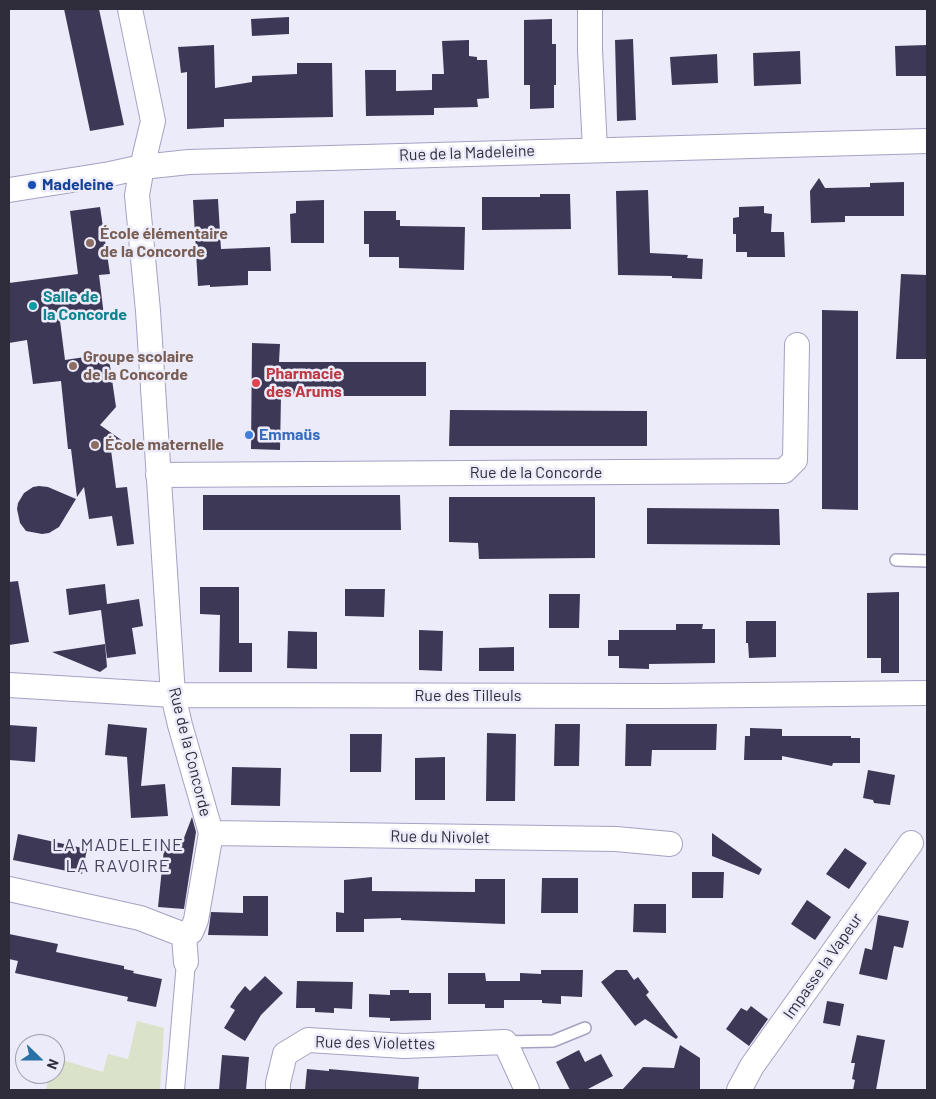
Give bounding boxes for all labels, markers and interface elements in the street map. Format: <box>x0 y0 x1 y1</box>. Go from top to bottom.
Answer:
street label: Rue de la Madeleine <box>399 141 535 165</box>
place label: Madeleine <box>42 175 114 195</box>
marker: Madeleine <box>26 179 38 191</box>
place label: École élémentaire de la Concorde <box>100 224 228 262</box>
marker: École élémentaire de la Concorde <box>84 237 96 249</box>
place label: Salle de la Concorde <box>43 287 127 325</box>
marker: Salle de la Concorde <box>27 300 39 312</box>
place label: Groupe scolaire de la Concorde <box>83 347 194 385</box>
marker: Groupe scolaire de la Concorde <box>67 360 79 372</box>
place label: Pharmacie des Arums <box>266 364 342 402</box>
marker: Pharmacie des Arums <box>250 377 262 389</box>
place label: Emmaüs <box>259 425 320 445</box>
marker: Emmaüs <box>243 429 255 441</box>
place label: École maternelle <box>105 435 224 455</box>
marker: École maternelle <box>89 439 101 451</box>
street label: Rue de la Concorde <box>470 463 602 483</box>
street label: Rue de la Concorde <box>165 685 215 819</box>
street label: Rue des Tilleuls <box>415 686 521 706</box>
street label: Rue du Nivolet <box>390 827 490 847</box>
district label: LA MADELEINE LA RAVOIRE <box>51 834 185 876</box>
street label: Impasse la Vapeur <box>779 909 867 1023</box>
street label: Rue des Violettes <box>315 1032 435 1054</box>
north arrow <box>15 1034 65 1084</box>
text: N <box>44 1057 63 1072</box>

